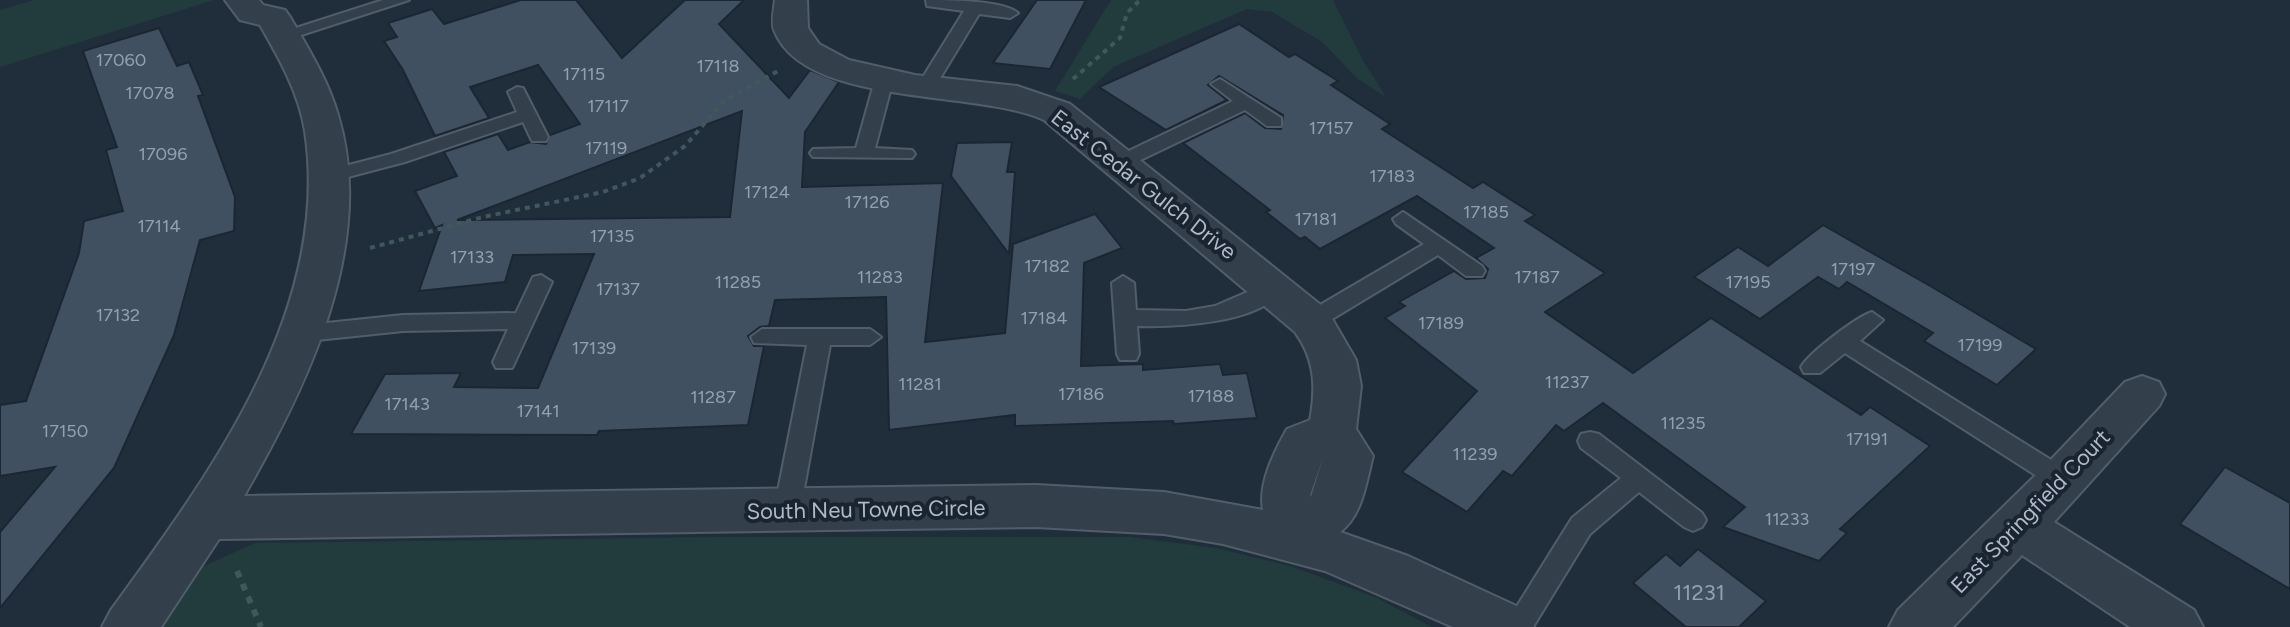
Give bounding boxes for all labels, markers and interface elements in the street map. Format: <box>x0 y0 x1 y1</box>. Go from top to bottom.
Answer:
house number: 17060 <box>96 49 146 71</box>
house number: 17118 <box>696 55 740 77</box>
house number: 17115 <box>563 63 605 85</box>
house number: 17078 <box>125 82 175 104</box>
house number: 17117 <box>587 95 629 117</box>
street label: East Cedar Gulch Drive <box>1046 104 1242 265</box>
house number: 17157 <box>1309 117 1354 139</box>
house number: 17119 <box>585 137 627 159</box>
house number: 17096 <box>138 143 188 165</box>
house number: 17183 <box>1369 165 1415 187</box>
house number: 17124 <box>744 181 790 203</box>
house number: 17126 <box>845 191 889 213</box>
house number: 17185 <box>1463 201 1509 223</box>
house number: 17181 <box>1294 208 1338 230</box>
house number: 17114 <box>137 215 181 237</box>
house number: 17135 <box>590 225 634 247</box>
house number: 17133 <box>450 246 494 268</box>
house number: 17182 <box>1024 255 1070 277</box>
house number: 17197 <box>1831 258 1876 280</box>
house number: 11283 <box>857 266 903 288</box>
house number: 17187 <box>1514 266 1560 288</box>
house number: 11285 <box>715 271 761 293</box>
house number: 17195 <box>1725 271 1771 293</box>
house number: 17137 <box>596 278 640 300</box>
house number: 17132 <box>96 304 140 326</box>
house number: 17184 <box>1021 307 1067 329</box>
house number: 17189 <box>1418 312 1464 334</box>
house number: 17199 <box>1958 334 2002 356</box>
house number: 17139 <box>572 337 616 359</box>
house number: 11237 <box>1545 371 1590 393</box>
house number: 11281 <box>898 373 942 395</box>
house number: 17186 <box>1058 383 1104 405</box>
house number: 17188 <box>1188 385 1234 407</box>
house number: 11287 <box>690 386 736 408</box>
house number: 17143 <box>384 393 430 415</box>
house number: 17141 <box>516 400 560 422</box>
house number: 11235 <box>1660 412 1706 434</box>
house number: 17150 <box>42 420 88 442</box>
street label: East Springfield Court <box>1945 424 2116 599</box>
house number: 17191 <box>1846 428 1888 450</box>
house number: 11239 <box>1453 443 1497 465</box>
street label: South Neu Towne Circle <box>746 494 986 525</box>
house number: 11233 <box>1765 508 1809 530</box>
house number: 11231 <box>1673 579 1725 606</box>

